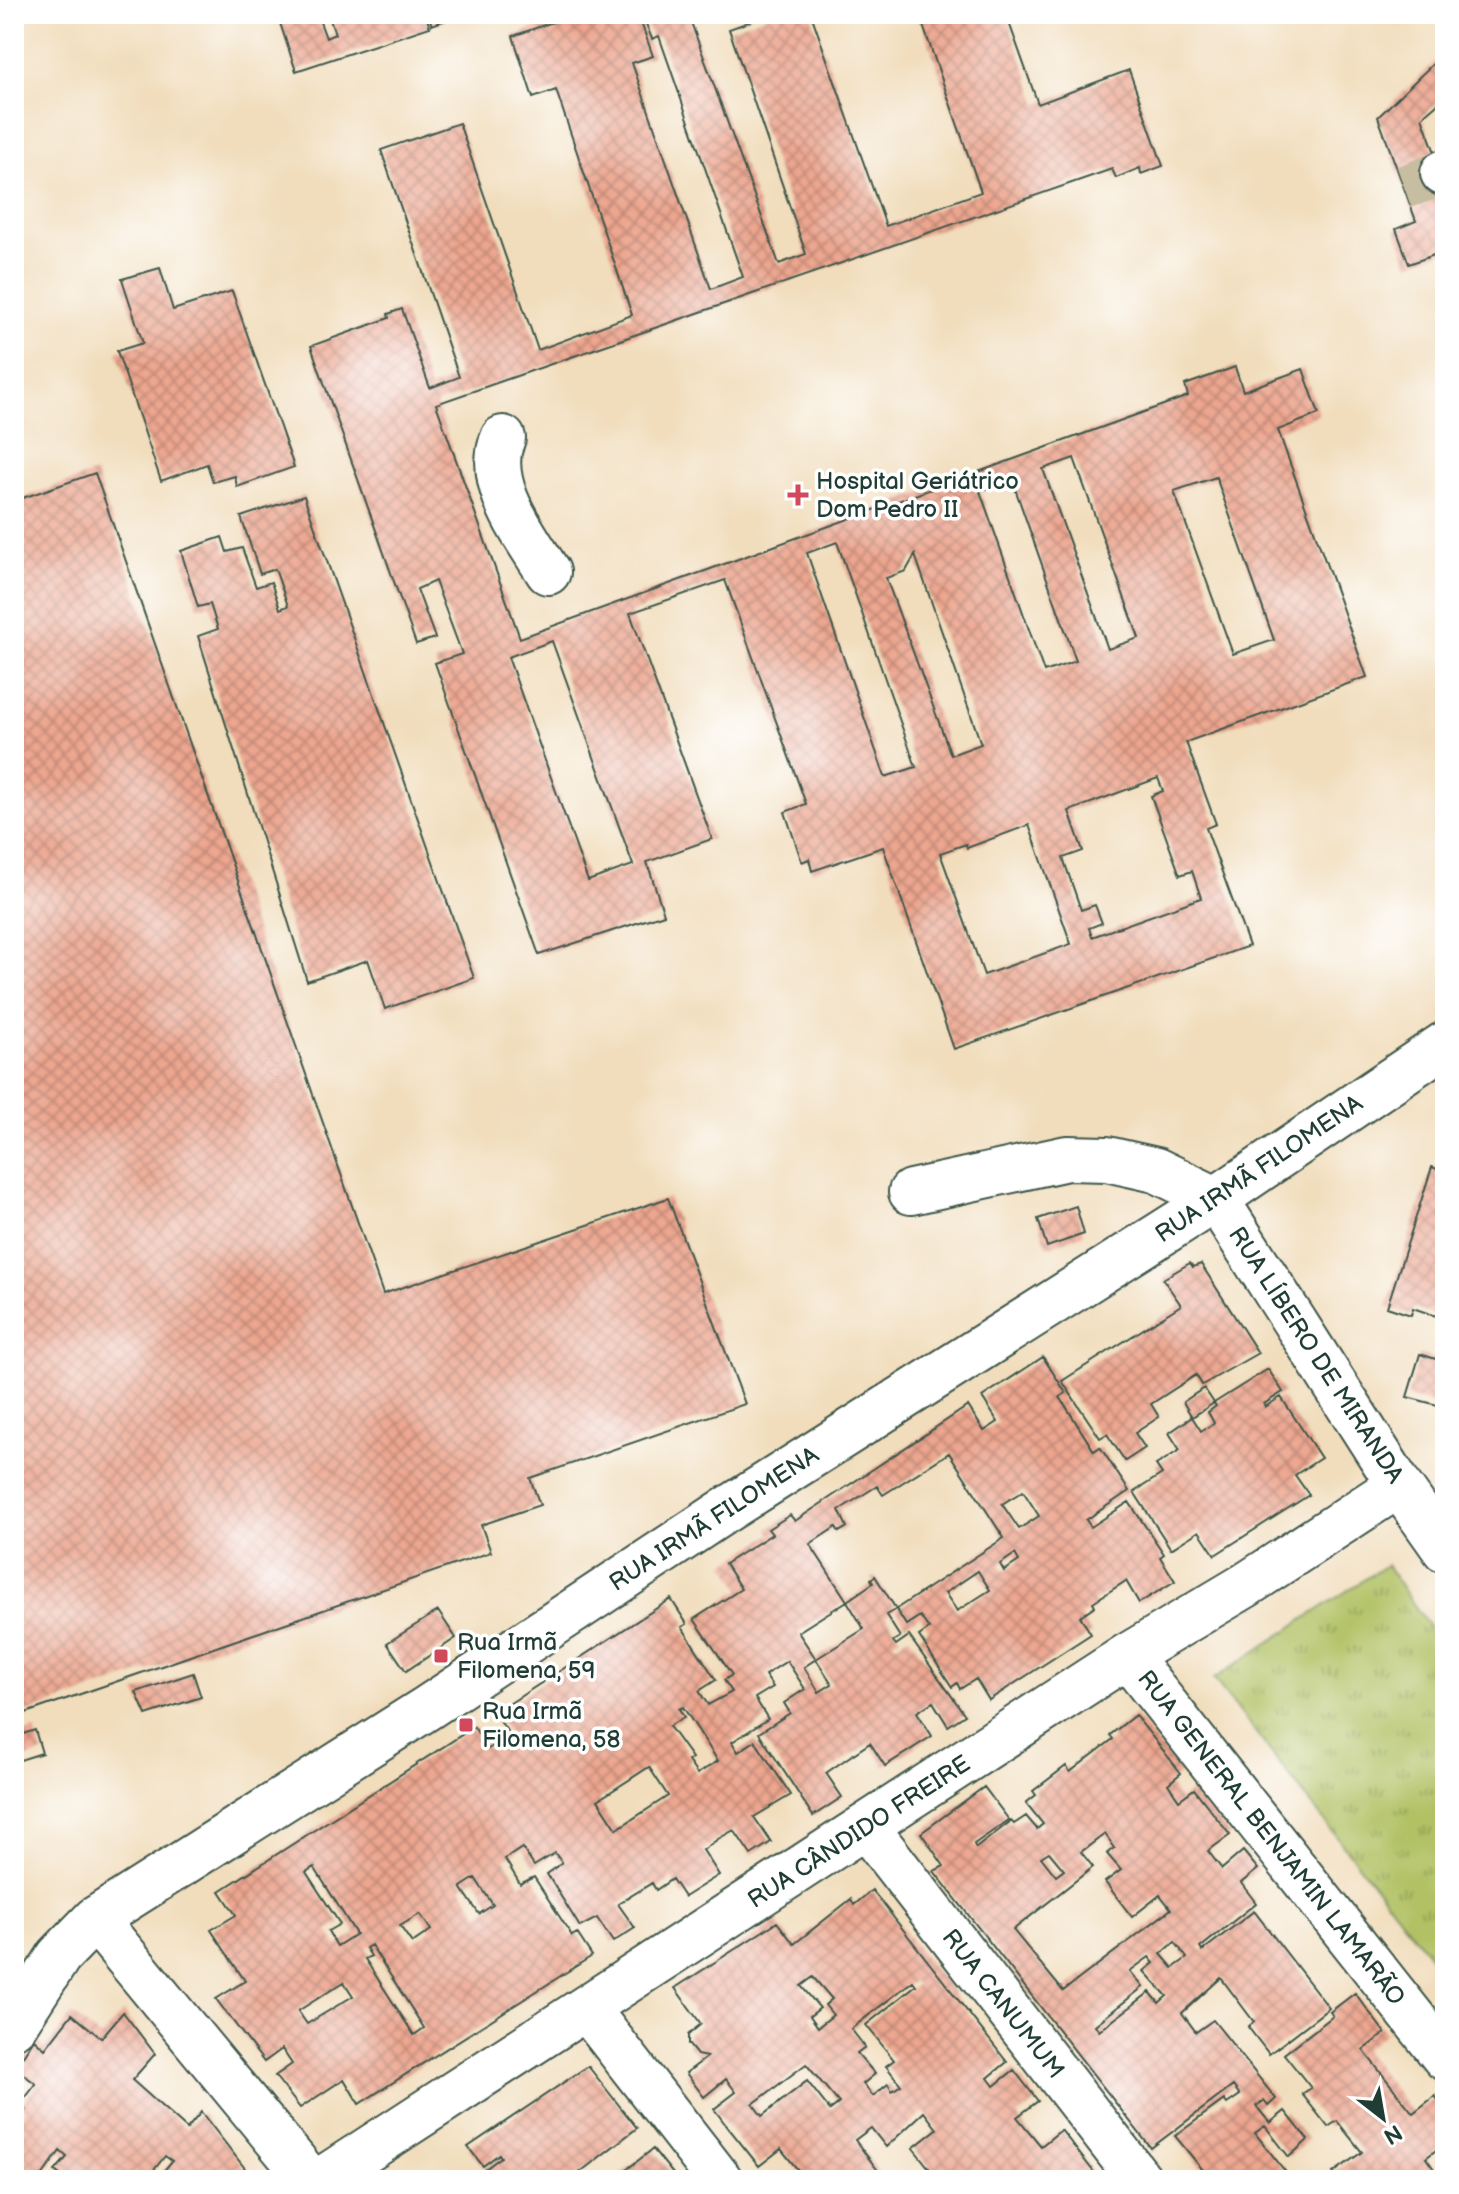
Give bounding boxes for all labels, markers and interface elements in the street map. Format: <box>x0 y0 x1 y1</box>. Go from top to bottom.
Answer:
place label: Hospital Geriátrico Dom Pedro II <box>816 467 1019 524</box>
marker: Hospital Geriátrico Dom Pedro II <box>787 484 809 506</box>
street label: RUA IRMÃ FILOMENA <box>1150 1089 1368 1249</box>
street label: RUA LÍBERO DE MIRANDA <box>1222 1221 1411 1489</box>
street label: RUA IRMÃ FILOMENA <box>604 1440 824 1598</box>
place label: Rua Irmã Filomena, 59 <box>457 1628 595 1685</box>
marker: Rua Irmã Filomena, 59 <box>432 1647 450 1665</box>
street label: RUA GENERAL BENJAMIN LAMARÃO <box>1131 1665 1411 2011</box>
place label: Rua Irmã Filomena, 58 <box>482 1697 621 1754</box>
marker: Rua Irmã Filomena, 58 <box>457 1716 475 1734</box>
street label: RUA CÂNDIDO FREIRE <box>742 1748 976 1915</box>
street label: RUA CANUMUM <box>936 1924 1070 2084</box>
north arrow <box>1343 2078 1423 2158</box>
text: N <box>1378 2118 1407 2150</box>

